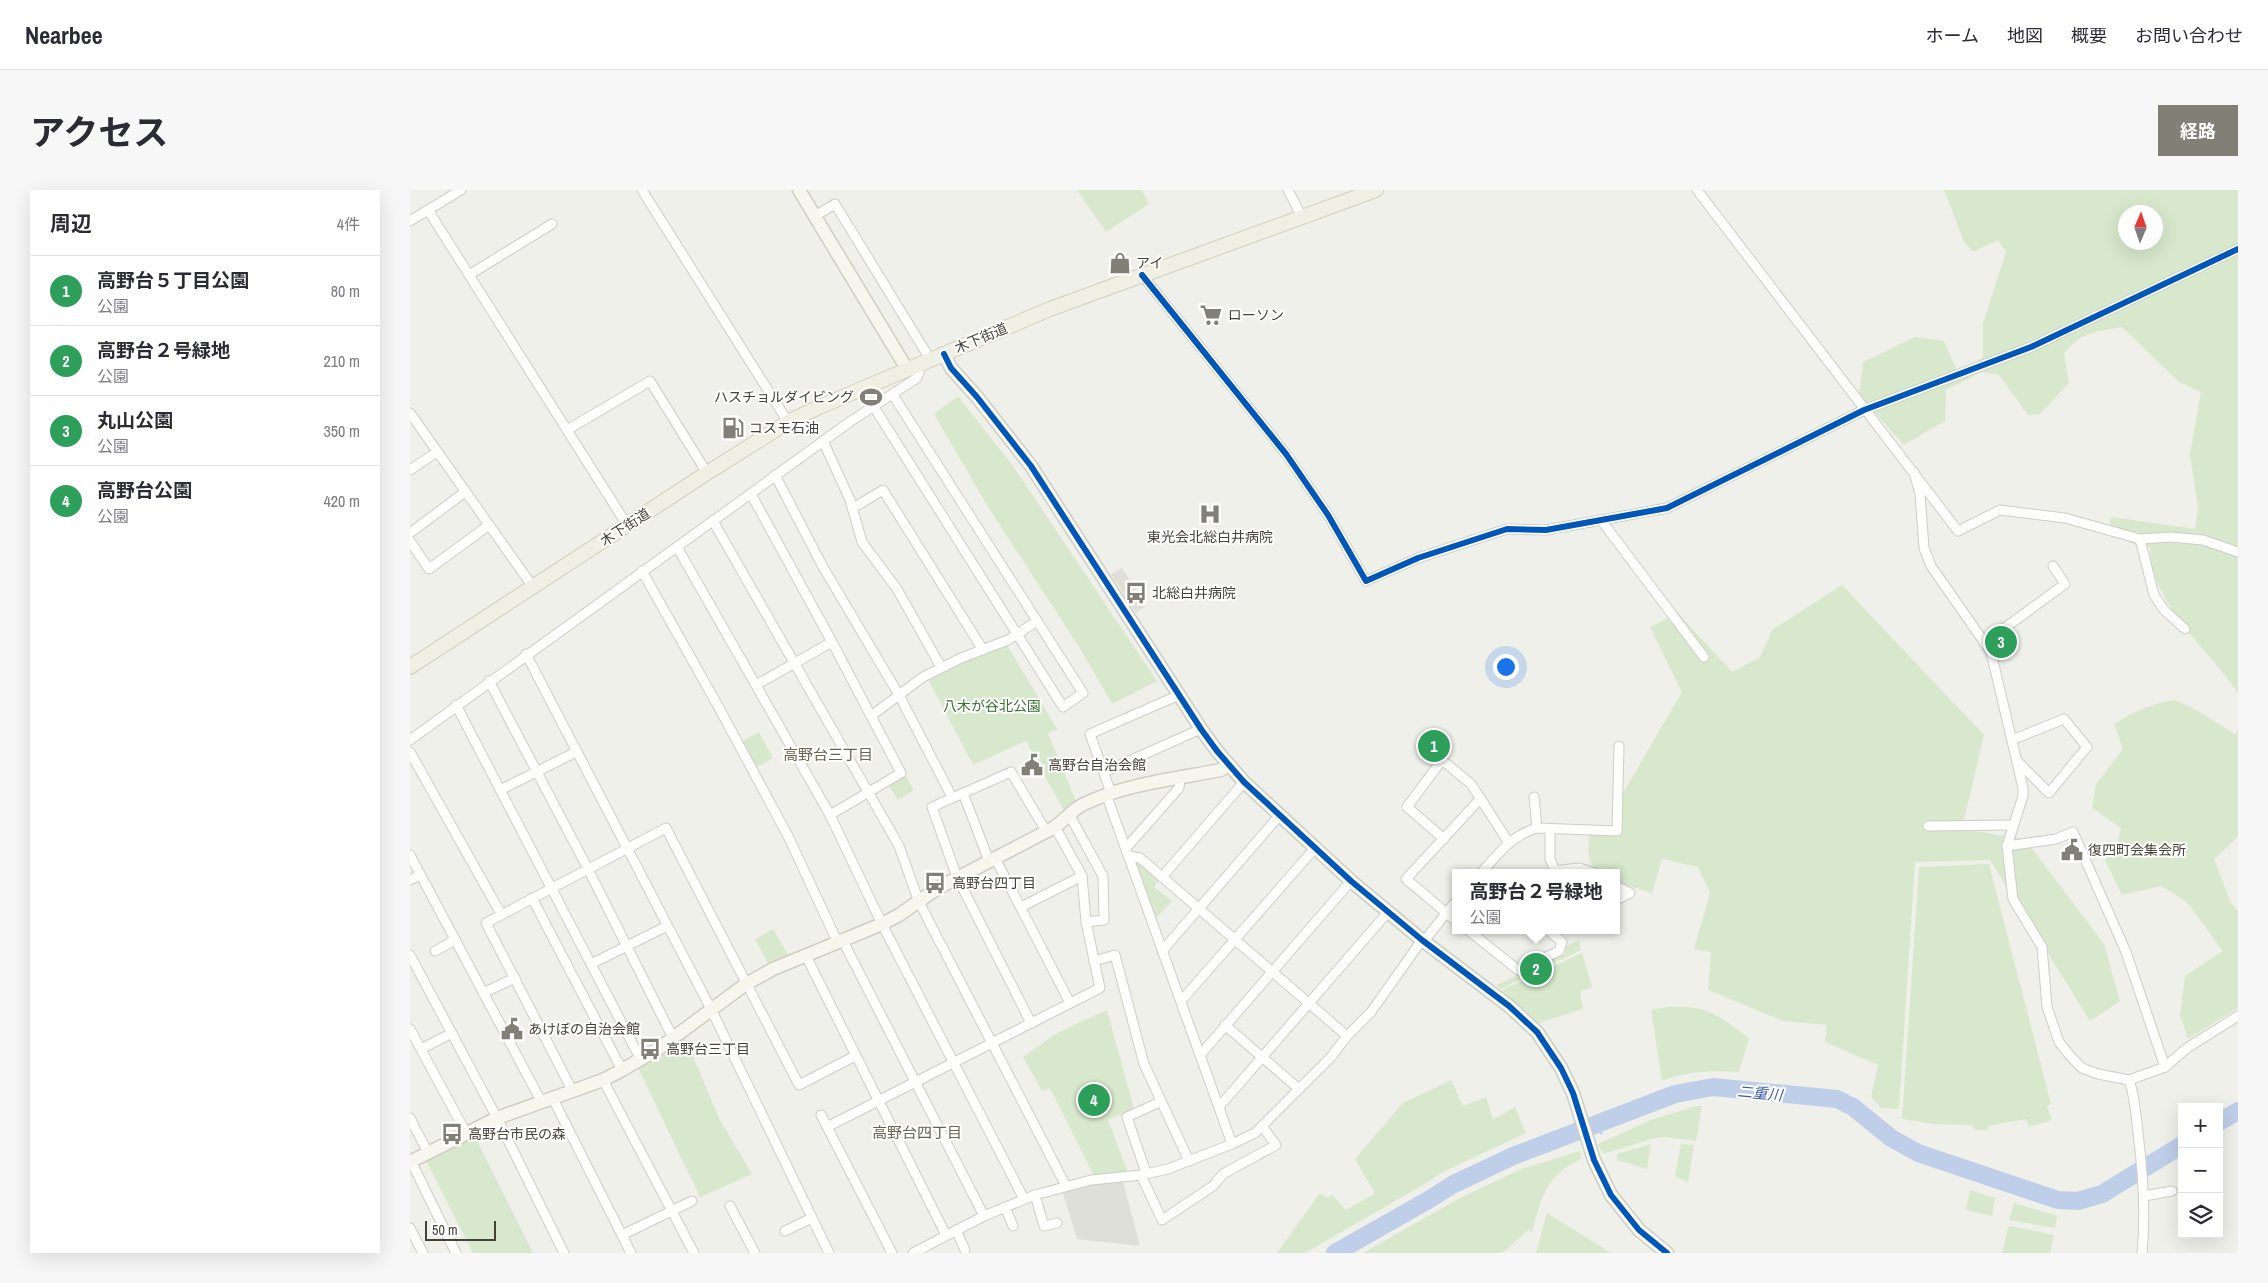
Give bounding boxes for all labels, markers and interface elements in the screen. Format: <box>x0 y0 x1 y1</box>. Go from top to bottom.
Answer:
text: Nearbee <box>25 19 103 51</box>
text: ホーム <box>1926 23 1979 48</box>
text: 地図 <box>2007 23 2043 48</box>
text: 概要 <box>2071 23 2107 48</box>
text: お問い合わせ <box>2135 23 2243 48</box>
button: 経路 <box>2158 105 2238 156</box>
text: アクセス <box>30 109 168 156</box>
north arrow <box>2118 205 2163 250</box>
text: 周辺 <box>50 209 92 238</box>
text: 4件 <box>337 213 360 235</box>
shop icon: アイ <box>1107 250 1133 276</box>
place label: アイ <box>1136 254 1163 272</box>
text: 高野台５丁目公園 <box>97 267 249 293</box>
text: 1 <box>62 280 70 302</box>
text: 80 m <box>331 280 360 302</box>
text: 公園 <box>97 295 129 317</box>
supermarket icon: ローソン <box>1198 302 1224 328</box>
place label: ローソン <box>1228 306 1284 324</box>
street label: 木下街道 <box>952 319 1010 357</box>
text: 高野台２号緑地 <box>97 337 230 363</box>
text: 2 <box>62 350 70 372</box>
text: 210 m <box>324 350 360 372</box>
text: 公園 <box>97 365 129 387</box>
sports icon: ハスチョルダイビング <box>858 384 884 410</box>
place label: ハスチョルダイビング <box>714 388 854 406</box>
text: 丸山公園 <box>97 407 173 433</box>
fuel station icon: コスモ石油 <box>720 415 746 441</box>
place label: コスモ石油 <box>749 419 819 437</box>
text: 3 <box>62 420 70 442</box>
text: 350 m <box>324 420 360 442</box>
text: 公園 <box>97 435 129 457</box>
text: 高野台公園 <box>97 477 192 503</box>
text: 4 <box>62 490 70 512</box>
text: 420 m <box>324 490 360 512</box>
hospital icon: 東光会北総白井病院 <box>1197 501 1223 527</box>
street label: 木下街道 <box>597 504 653 550</box>
text: 公園 <box>97 505 129 527</box>
place label: 東光会北総白井病院 <box>1147 528 1273 546</box>
bus stop icon: 北総白井病院 <box>1123 580 1149 606</box>
place label: 北総白井病院 <box>1152 584 1236 602</box>
pin: 3 <box>1985 623 2017 661</box>
your location <box>1493 654 1519 680</box>
park label: 八木が谷北公園 <box>943 697 1041 715</box>
pin: 1 <box>1418 727 1450 765</box>
district label: 高野台三丁目 <box>783 744 873 765</box>
public building icon: 高野台自治会館 <box>1019 752 1045 778</box>
place label: 高野台自治会館 <box>1048 756 1146 774</box>
public building icon: 復四町会集会所 <box>2059 837 2085 863</box>
place label: 復四町会集会所 <box>2088 841 2186 859</box>
popup <box>1452 869 1620 934</box>
bus stop icon: 高野台四丁目 <box>922 870 948 896</box>
place label: 高野台四丁目 <box>952 874 1036 892</box>
text: 高野台２号緑地 <box>1469 878 1603 904</box>
text: 公園 <box>1469 906 1502 928</box>
pin: 2 <box>1520 950 1552 988</box>
public building icon: あけぼの自治会館 <box>499 1016 525 1042</box>
place label: あけぼの自治会館 <box>528 1020 640 1038</box>
bus stop icon: 高野台三丁目 <box>637 1036 663 1062</box>
place label: 高野台三丁目 <box>666 1040 750 1058</box>
pin: 4 <box>1078 1081 1110 1119</box>
water label: 二重川 <box>1737 1081 1785 1106</box>
map controls <box>2178 1103 2223 1238</box>
button: + <box>2178 1103 2223 1148</box>
bus stop icon: 高野台市民の森 <box>439 1121 465 1147</box>
district label: 高野台四丁目 <box>872 1122 962 1143</box>
place label: 高野台市民の森 <box>468 1125 566 1143</box>
button: − <box>2178 1148 2223 1193</box>
button: layers <box>2178 1193 2223 1238</box>
scale bar <box>425 1218 496 1241</box>
text: 50 m <box>432 1221 458 1239</box>

